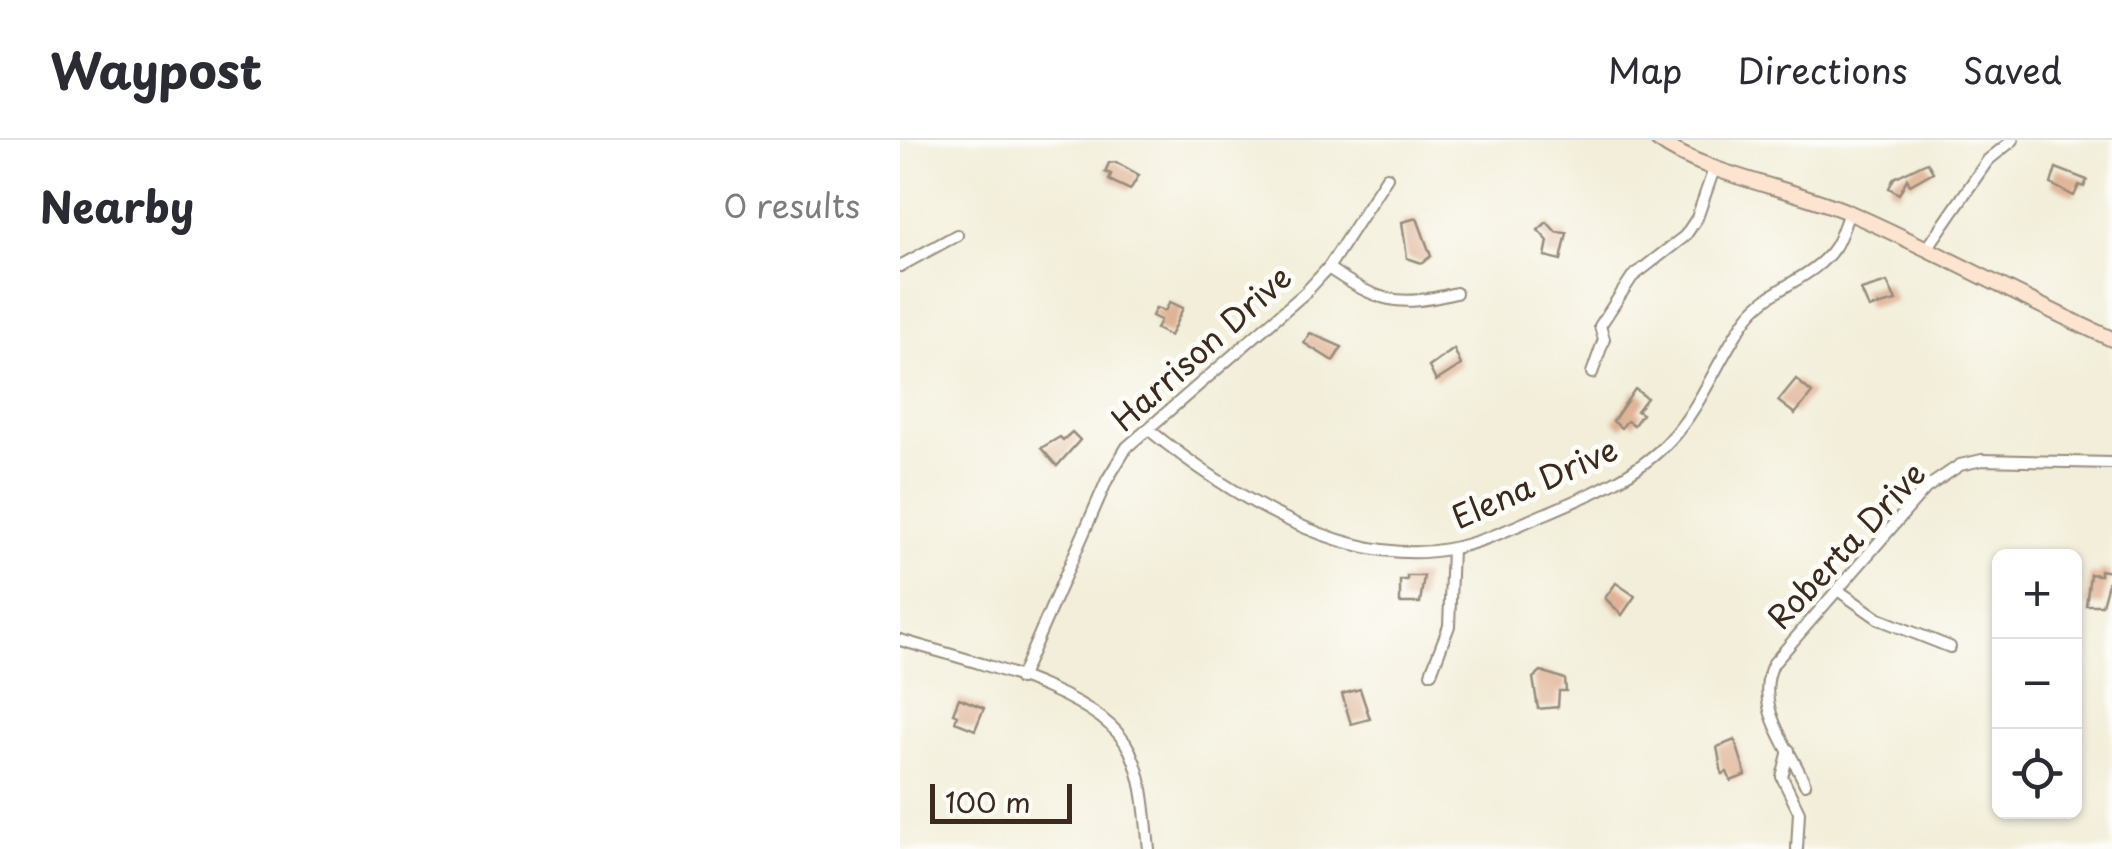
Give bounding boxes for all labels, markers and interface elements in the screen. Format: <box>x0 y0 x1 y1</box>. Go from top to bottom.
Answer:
text: Waypost <box>50 33 262 105</box>
text: Map <box>1608 43 1682 96</box>
text: Directions <box>1737 43 1908 96</box>
text: Saved <box>1963 43 2062 96</box>
text: Nearby <box>40 174 194 237</box>
text: 0 results <box>724 181 860 229</box>
street label: Harrison Drive <box>1100 253 1302 442</box>
street label: Elena Drive <box>1444 424 1625 540</box>
street label: Roberta Drive <box>1755 450 1936 639</box>
map controls <box>1992 549 2082 819</box>
button: + <box>1992 549 2082 639</box>
button: − <box>1992 639 2082 729</box>
button: locate <box>1992 729 2082 819</box>
scale bar <box>930 779 1072 824</box>
text: 100 m <box>945 780 1031 823</box>

